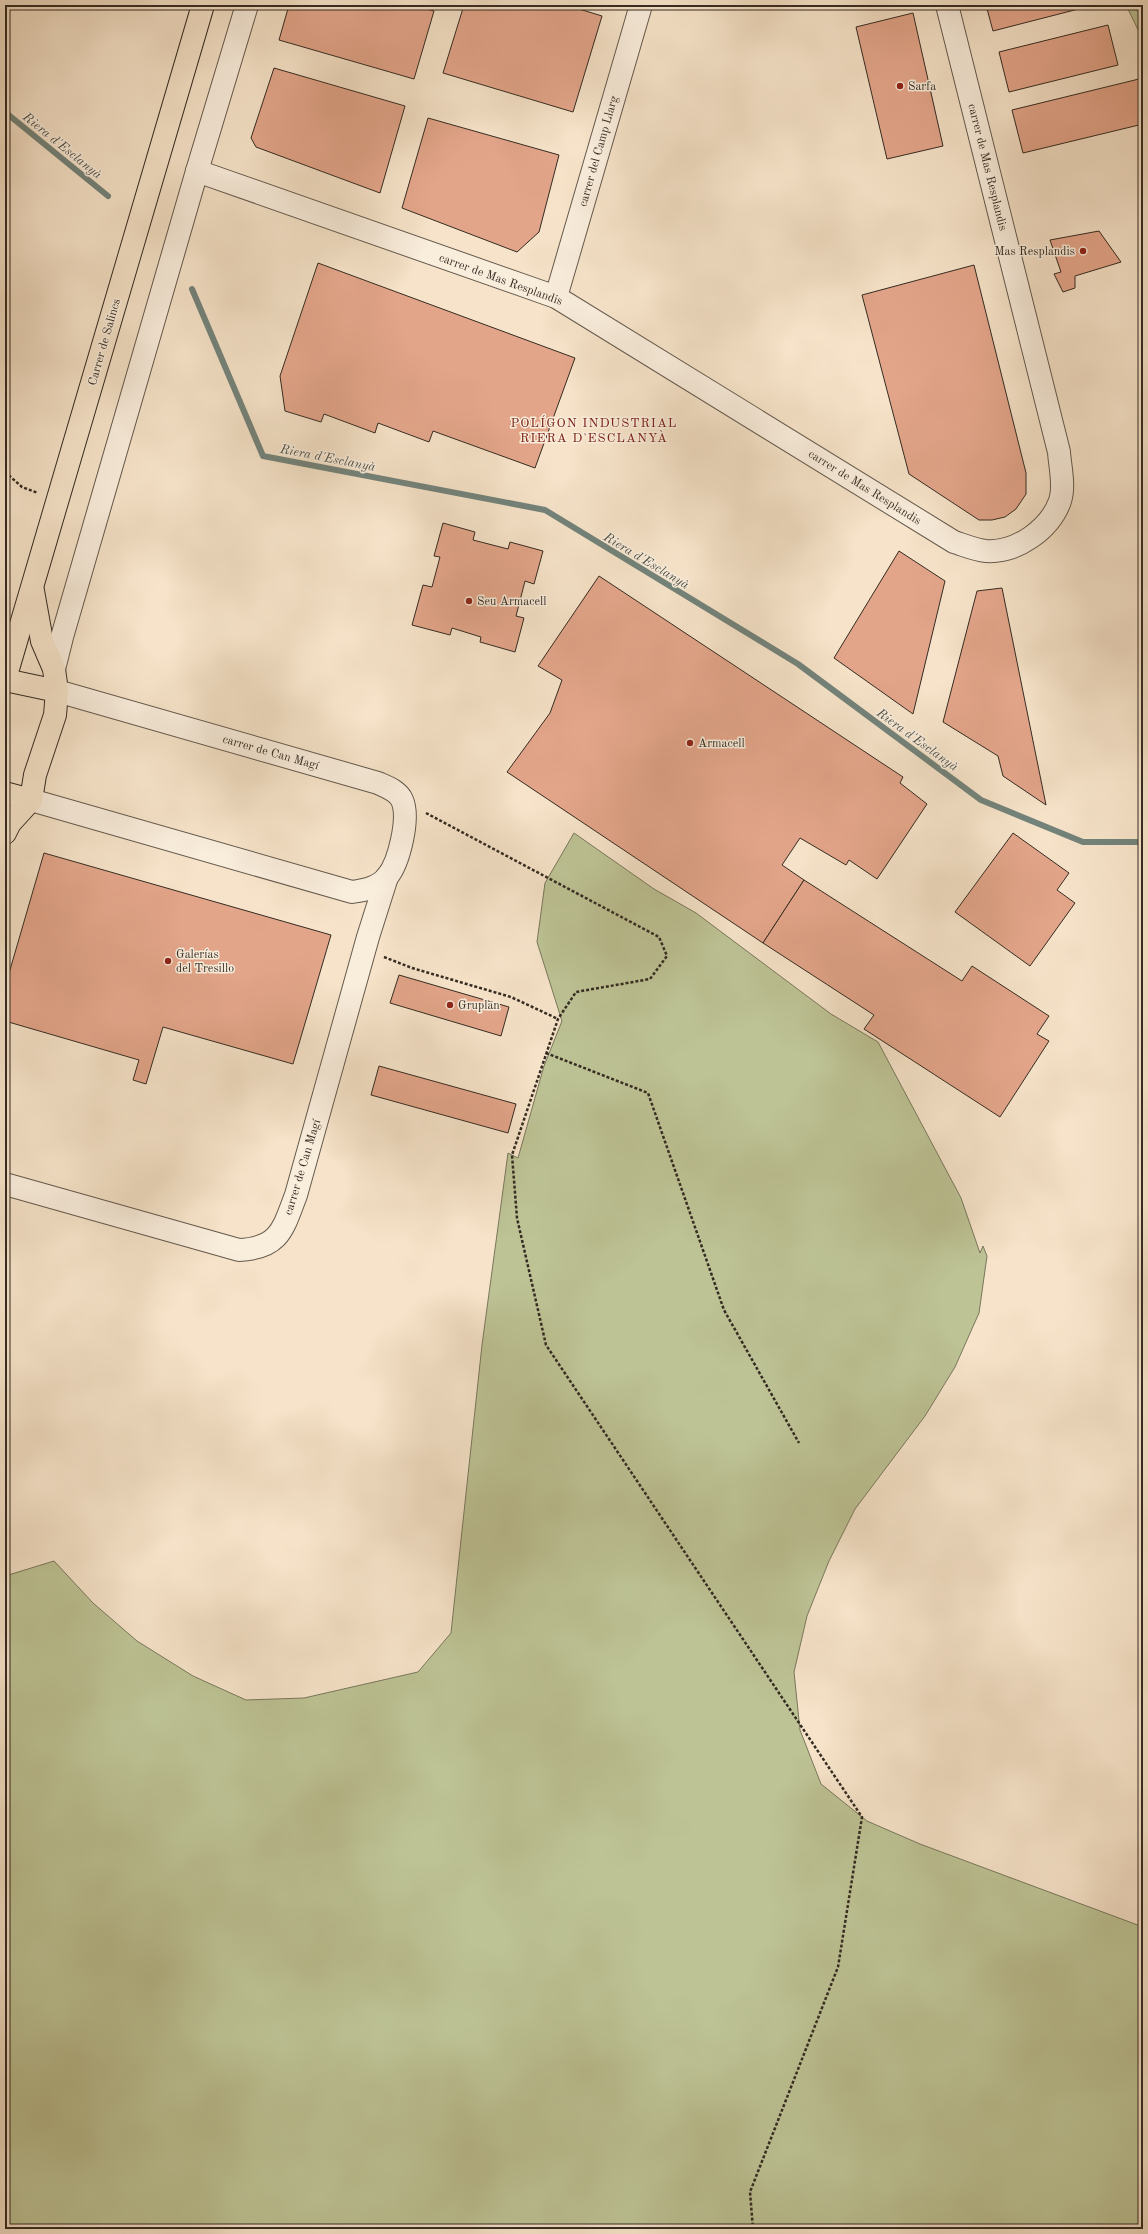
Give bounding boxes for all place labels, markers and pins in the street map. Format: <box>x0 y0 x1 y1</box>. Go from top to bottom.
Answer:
marker: Sarfa <box>895 81 905 91</box>
place label: Sarfa <box>908 81 936 93</box>
place label: Mas Resplandis <box>995 246 1075 258</box>
marker: Mas Resplandis <box>1078 246 1088 256</box>
marker: Seu Armacell <box>464 596 474 606</box>
place label: Seu Armacell <box>477 596 547 608</box>
marker: Armacell <box>685 738 695 748</box>
place label: Armacell <box>698 738 745 750</box>
place label: Galerías del Tresillo <box>176 949 234 975</box>
marker: Galerías del Tresillo <box>163 956 173 966</box>
marker: Gruplan <box>445 1000 455 1010</box>
place label: Gruplan <box>458 1000 500 1012</box>

